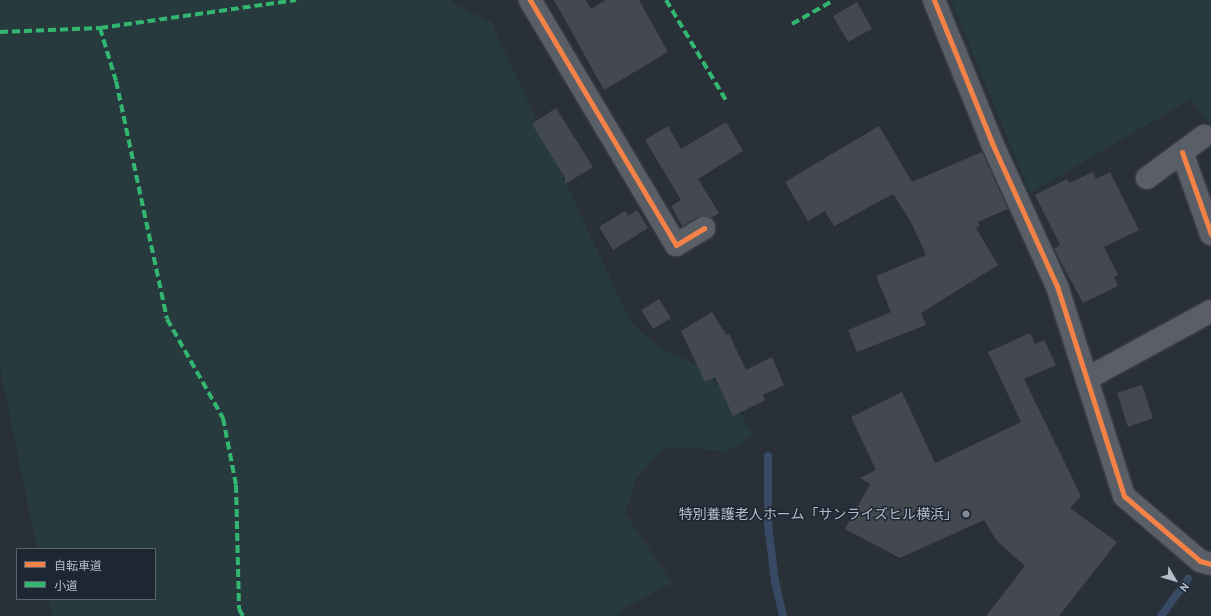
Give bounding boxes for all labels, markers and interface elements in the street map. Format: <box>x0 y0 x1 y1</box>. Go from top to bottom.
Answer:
place label: 特別養護老人ホーム「サンライズヒル横浜」 <box>678 506 958 522</box>
marker: 特別養護老人ホーム「サンライズヒル横浜」 <box>961 509 971 519</box>
legend <box>16 548 156 600</box>
text: 自転車道 <box>54 558 102 573</box>
north arrow <box>1155 560 1195 600</box>
text: 小道 <box>54 578 78 593</box>
text: N <box>1177 580 1192 595</box>

